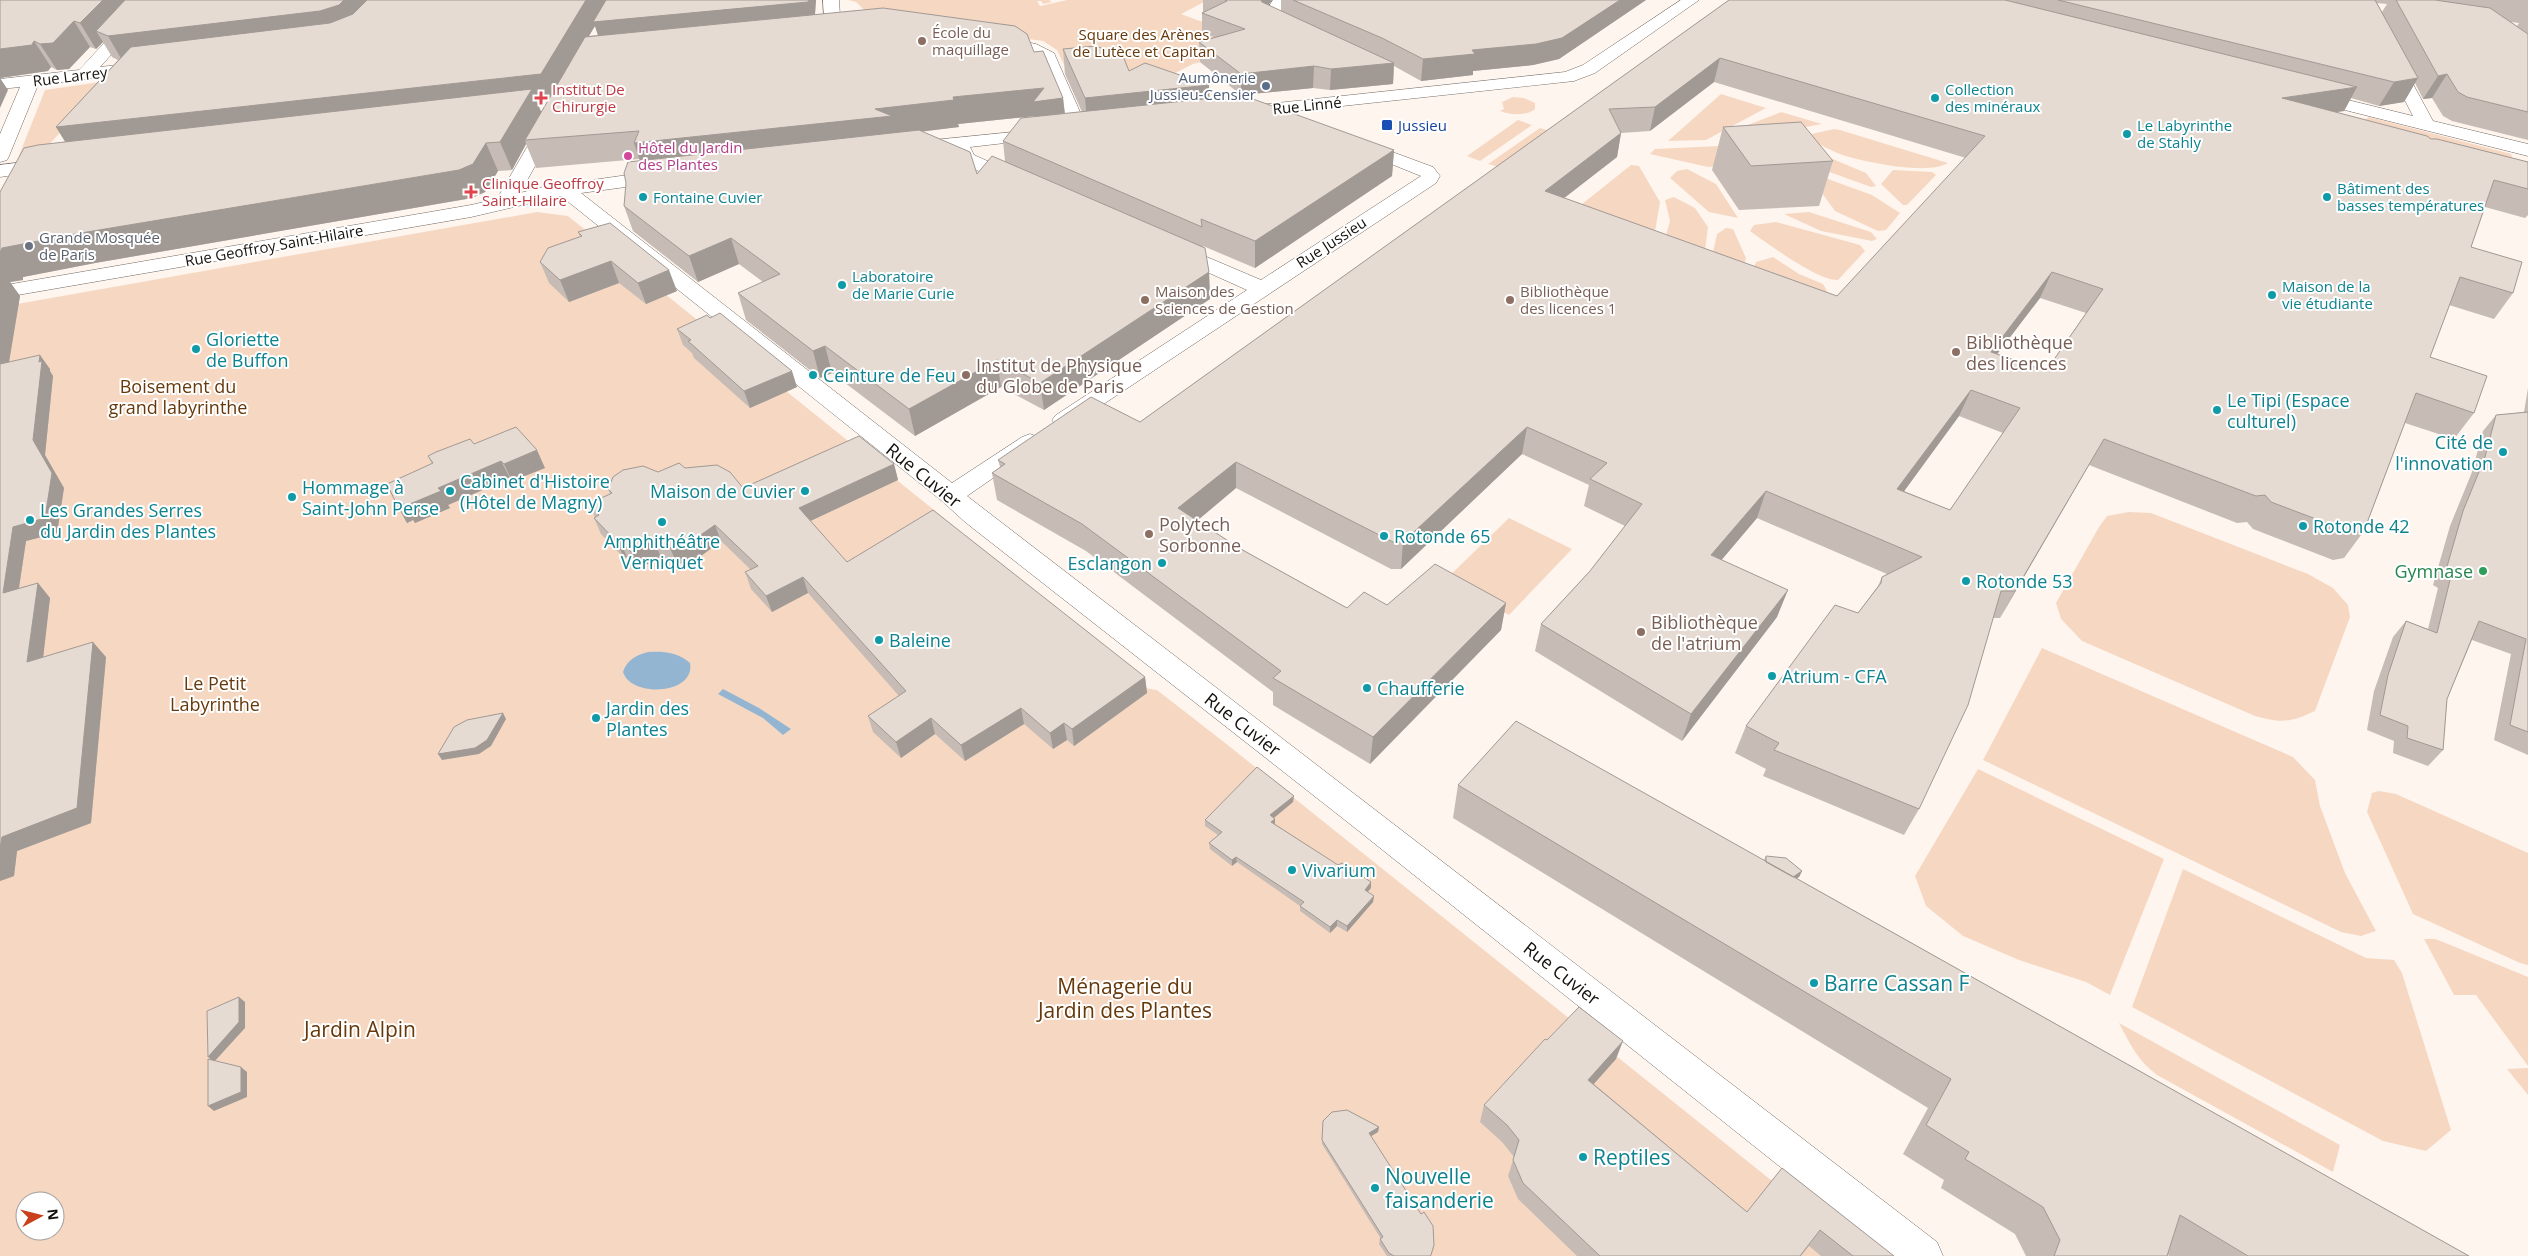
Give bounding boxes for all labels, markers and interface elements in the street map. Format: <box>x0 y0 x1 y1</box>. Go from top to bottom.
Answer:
place label: École du maquillage <box>932 22 1009 59</box>
park label: Square des Arènes de Lutèce et Capitan <box>1072 24 1216 61</box>
marker: École du maquillage <box>916 35 928 47</box>
street label: Rue Larrey <box>31 61 109 91</box>
place label: Aumônerie Jussieu-Censier <box>1148 67 1256 104</box>
place label: Institut De Chirurgie <box>552 79 625 116</box>
place label: Collection des minéraux <box>1945 79 2041 116</box>
marker: Aumônerie Jussieu-Censier <box>1260 80 1272 92</box>
marker: Institut De Chirurgie <box>534 91 548 105</box>
street label: Rue Linné <box>1272 91 1342 119</box>
marker: Collection des minéraux <box>1929 92 1941 104</box>
place label: Jussieu <box>1396 115 1447 135</box>
place label: Le Labyrinthe de Stahly <box>2137 115 2232 152</box>
marker: Jussieu <box>1380 118 1394 132</box>
marker: Le Labyrinthe de Stahly <box>2121 128 2133 140</box>
place label: Hôtel du Jardin des Plantes <box>638 137 742 174</box>
marker: Hôtel du Jardin des Plantes <box>622 150 634 162</box>
place label: Clinique Geoffroy Saint-Hilaire <box>482 173 604 210</box>
place label: Bâtiment des basses températures <box>2337 178 2484 215</box>
marker: Clinique Geoffroy Saint-Hilaire <box>464 185 478 199</box>
place label: Fontaine Cuvier <box>653 187 762 207</box>
marker: Fontaine Cuvier <box>637 191 649 203</box>
marker: Bâtiment des basses températures <box>2321 191 2333 203</box>
street label: Rue Jussieu <box>1292 212 1370 272</box>
street label: Rue Geoffroy Saint-Hilaire <box>183 219 365 271</box>
place label: Grande Mosquée de Paris <box>39 227 160 264</box>
marker: Grande Mosquée de Paris <box>23 240 35 252</box>
place label: Laboratoire de Marie Curie <box>852 266 955 303</box>
place label: Maison de la vie étudiante <box>2282 276 2373 313</box>
marker: Laboratoire de Marie Curie <box>836 279 848 291</box>
place label: Maison des Sciences de Gestion <box>1155 281 1294 318</box>
place label: Bibliothèque des licences 1 <box>1520 281 1616 318</box>
marker: Maison de la vie étudiante <box>2266 289 2278 301</box>
marker: Maison des Sciences de Gestion <box>1139 294 1151 306</box>
marker: Bibliothèque des licences 1 <box>1504 294 1516 306</box>
place label: Gloriette de Buffon <box>206 327 288 372</box>
place label: Bibliothèque des licences <box>1966 330 2073 375</box>
marker: Gloriette de Buffon <box>190 343 202 355</box>
marker: Bibliothèque des licences <box>1950 346 1962 358</box>
place label: Institut de Physique du Globe de Paris <box>976 353 1142 398</box>
place label: Ceinture de Feu <box>823 363 956 387</box>
marker: Ceinture de Feu <box>807 369 819 381</box>
marker: Institut de Physique du Globe de Paris <box>960 369 972 381</box>
park label: Boisement du grand labyrinthe <box>109 374 247 419</box>
place label: Le Tipi (Espace culturel) <box>2227 388 2350 433</box>
marker: Le Tipi (Espace culturel) <box>2211 404 2223 416</box>
place label: Cité de l'innovation <box>2395 430 2493 475</box>
street label: Rue Cuvier <box>881 437 967 513</box>
marker: Cité de l'innovation <box>2497 446 2509 458</box>
place label: Cabinet d'Histoire (Hôtel de Magny) <box>460 469 610 514</box>
place label: Hommage à Saint-John Perse <box>302 475 439 520</box>
place label: Maison de Cuvier <box>650 479 796 503</box>
marker: Cabinet d'Histoire (Hôtel de Magny) <box>444 485 456 497</box>
marker: Maison de Cuvier <box>799 485 811 497</box>
marker: Hommage à Saint-John Perse <box>286 491 298 503</box>
place label: Les Grandes Serres du Jardin des Plantes <box>40 498 216 543</box>
place label: Polytech Sorbonne <box>1159 512 1241 557</box>
marker: Les Grandes Serres du Jardin des Plantes <box>24 514 36 526</box>
place label: Rotonde 42 <box>2313 514 2410 538</box>
marker: Amphithéâtre Verniquet <box>656 516 668 528</box>
marker: Rotonde 42 <box>2297 520 2309 532</box>
place label: Rotonde 65 <box>1394 524 1491 548</box>
marker: Polytech Sorbonne <box>1143 528 1155 540</box>
place label: Amphithéâtre Verniquet <box>604 529 720 574</box>
marker: Rotonde 65 <box>1378 530 1390 542</box>
place label: Esclangon <box>1068 551 1152 575</box>
marker: Esclangon <box>1156 557 1168 569</box>
place label: Gymnase <box>2395 559 2473 583</box>
marker: Gymnase <box>2477 565 2489 577</box>
place label: Rotonde 53 <box>1976 569 2073 593</box>
marker: Rotonde 53 <box>1960 575 1972 587</box>
place label: Bibliothèque de l'atrium <box>1651 610 1758 655</box>
marker: Bibliothèque de l'atrium <box>1635 626 1647 638</box>
place label: Baleine <box>889 628 951 652</box>
marker: Baleine <box>873 634 885 646</box>
place label: Atrium - CFA <box>1782 664 1887 688</box>
marker: Atrium - CFA <box>1766 670 1778 682</box>
park label: Le Petit Labyrinthe <box>170 671 260 716</box>
place label: Chaufferie <box>1377 676 1465 700</box>
marker: Chaufferie <box>1361 682 1373 694</box>
street label: Rue Cuvier <box>1200 687 1286 762</box>
place label: Jardin des Plantes <box>604 696 689 741</box>
marker: Jardin des Plantes <box>590 712 602 724</box>
place label: Vivarium <box>1302 858 1376 882</box>
marker: Vivarium <box>1286 864 1298 876</box>
street label: Rue Cuvier <box>1519 936 1605 1011</box>
place label: Barre Cassan F <box>1824 969 1970 997</box>
park label: Ménagerie du Jardin des Plantes <box>1036 972 1212 1024</box>
marker: Barre Cassan F <box>1808 977 1820 989</box>
park label: Jardin Alpin <box>302 1015 416 1043</box>
place label: Reptiles <box>1593 1143 1671 1171</box>
marker: Reptiles <box>1577 1151 1589 1163</box>
place label: Nouvelle faisanderie <box>1385 1162 1494 1214</box>
marker: Nouvelle faisanderie <box>1369 1182 1381 1194</box>
north arrow <box>15 1191 65 1241</box>
text: N <box>43 1208 64 1221</box>

